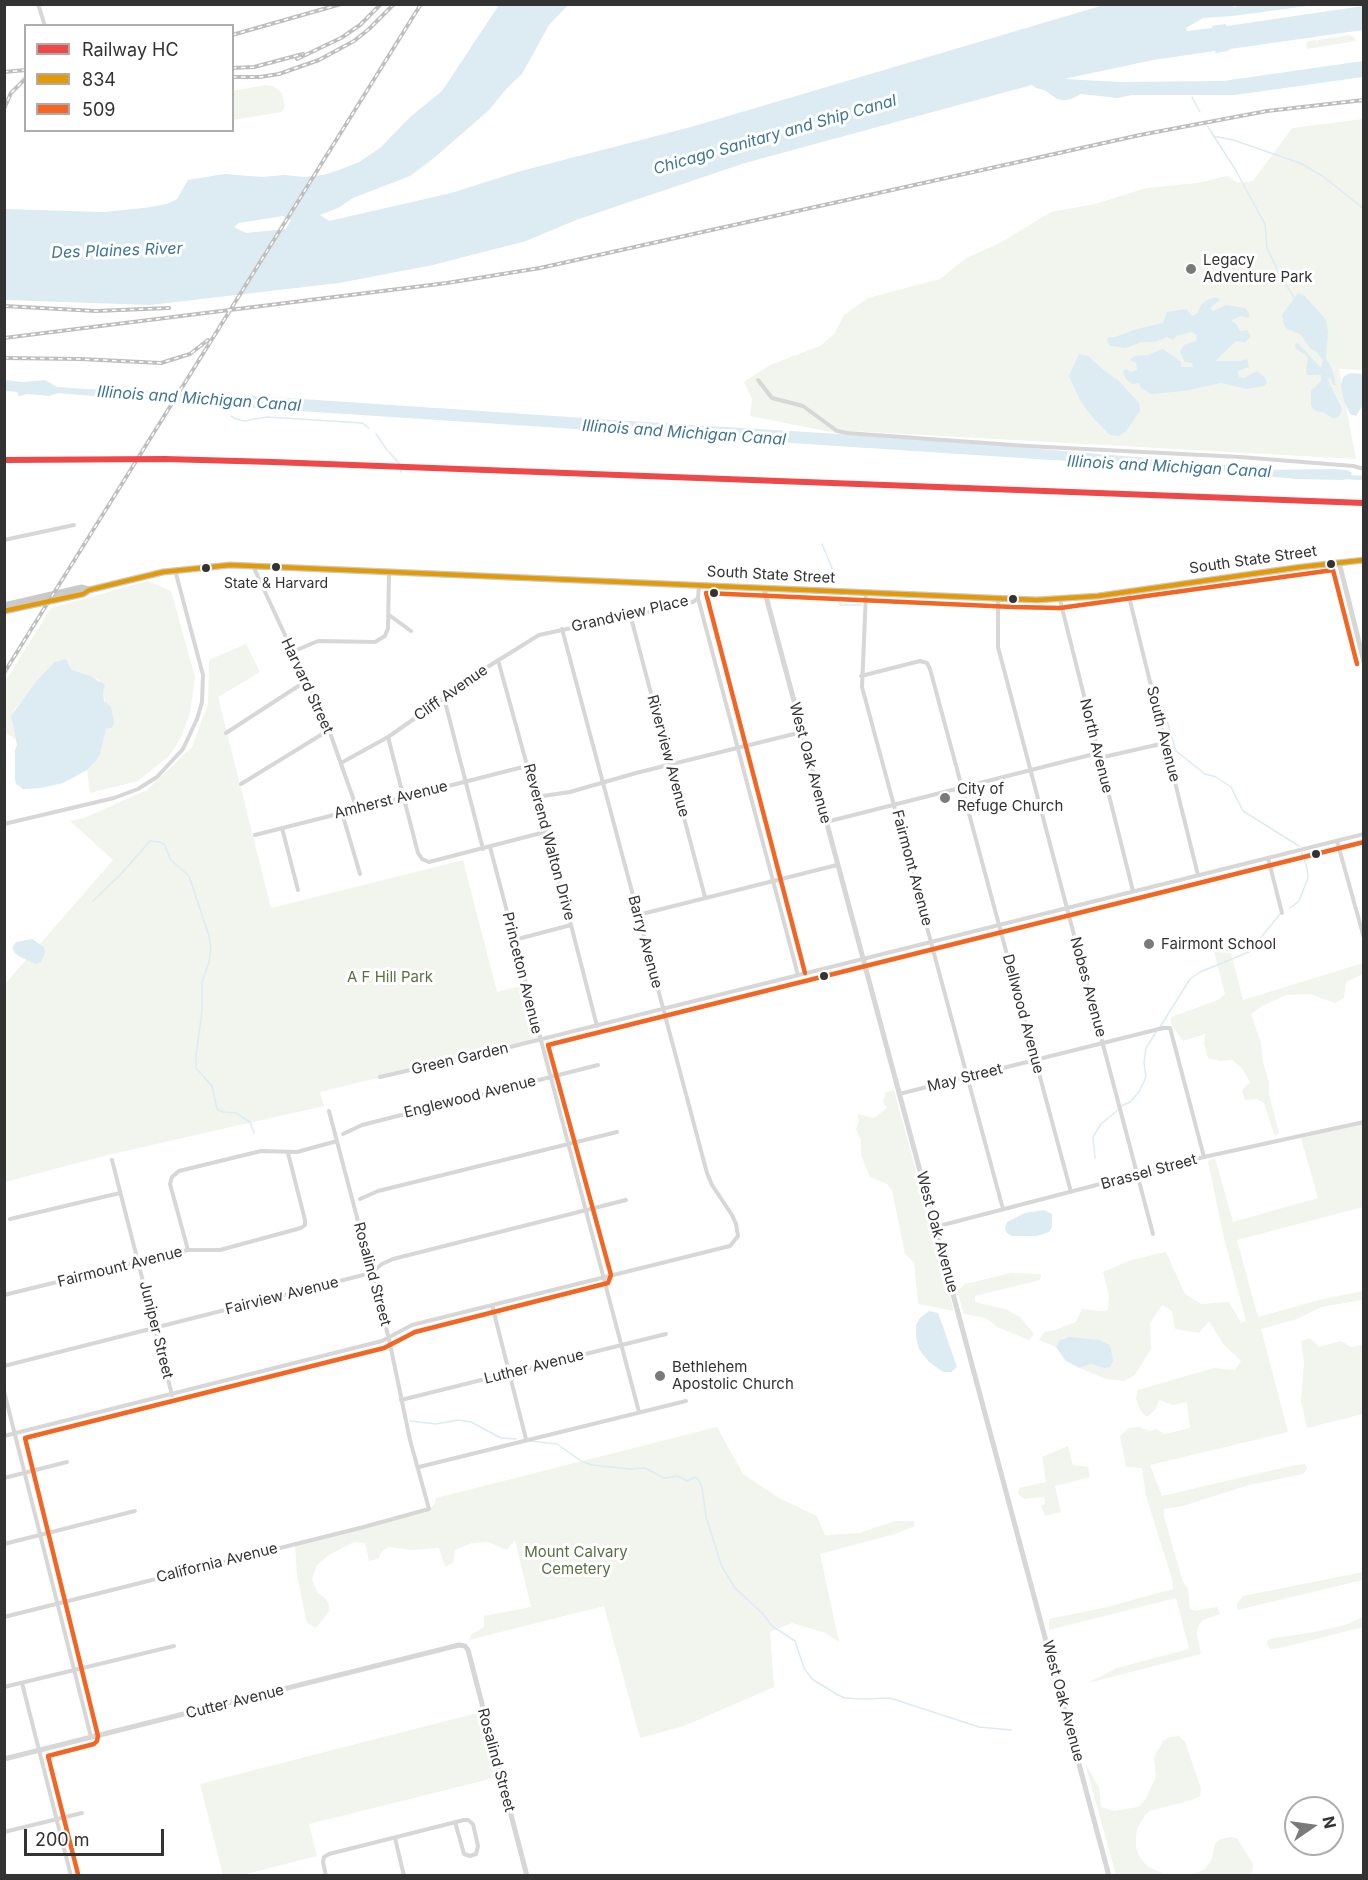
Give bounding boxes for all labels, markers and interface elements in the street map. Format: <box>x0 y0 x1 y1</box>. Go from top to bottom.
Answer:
legend <box>24 24 234 132</box>
text: Railway HC <box>82 39 179 60</box>
text: 834 <box>82 69 116 90</box>
water label: Chicago Sanitary and Ship Canal <box>651 91 899 179</box>
text: 509 <box>82 99 115 120</box>
water label: Des Plaines River <box>51 239 183 263</box>
place label: Legacy Adventure Park <box>1203 251 1313 286</box>
marker: Legacy Adventure Park <box>1184 262 1198 276</box>
water label: Illinois and Michigan Canal <box>96 382 302 416</box>
water label: Illinois and Michigan Canal <box>581 416 787 450</box>
water label: Illinois and Michigan Canal <box>1066 452 1272 482</box>
street label: South State Street <box>1188 542 1318 578</box>
unlabelled marker <box>1325 558 1337 570</box>
marker: State & Harvard <box>270 561 282 573</box>
unlabelled marker <box>200 562 212 574</box>
street label: South State Street <box>706 563 836 587</box>
place label: State & Harvard <box>224 576 328 592</box>
unlabelled marker <box>708 587 720 599</box>
street label: Grandview Place <box>570 592 690 636</box>
unlabelled marker <box>1007 593 1019 605</box>
street label: Harvard Street <box>277 635 337 737</box>
street label: Cliff Avenue <box>411 661 491 725</box>
street label: South Avenue <box>1142 684 1184 784</box>
street label: Riverview Avenue <box>643 693 693 819</box>
street label: North Avenue <box>1076 697 1116 795</box>
street label: West Oak Avenue <box>785 700 835 826</box>
street label: Reverend Walton Drive <box>519 762 579 922</box>
street label: Amherst Avenue <box>332 777 450 823</box>
place label: City of Refuge Church <box>957 780 1063 815</box>
marker: City of Refuge Church <box>938 791 952 805</box>
street label: Fairmont Avenue <box>888 808 936 928</box>
unlabelled marker <box>1310 848 1322 860</box>
street label: Barry Avenue <box>624 894 666 990</box>
street label: Princeton Avenue <box>498 910 546 1036</box>
street label: Nobes Avenue <box>1066 935 1110 1039</box>
place label: Fairmont School <box>1161 935 1276 953</box>
marker: Fairmont School <box>1142 937 1156 951</box>
street label: Dellwood Avenue <box>998 952 1048 1076</box>
park label: A F Hill Park <box>347 968 433 986</box>
unlabelled marker <box>818 970 830 982</box>
street label: Green Garden <box>410 1039 510 1079</box>
street label: May Street <box>926 1060 1004 1096</box>
street label: Englewood Avenue <box>402 1072 538 1122</box>
street label: Brassel Street <box>1099 1151 1199 1193</box>
street label: West Oak Avenue <box>912 1169 962 1295</box>
street label: Rosalind Street <box>350 1220 394 1328</box>
street label: Fairmount Avenue <box>56 1243 184 1291</box>
street label: Fairview Avenue <box>223 1273 341 1319</box>
street label: Juniper Street <box>135 1279 177 1381</box>
street label: Luther Avenue <box>482 1346 586 1388</box>
place label: Bethlehem Apostolic Church <box>672 1358 794 1393</box>
marker: Bethlehem Apostolic Church <box>653 1369 667 1383</box>
street label: California Avenue <box>154 1539 280 1587</box>
park label: Mount Calvary Cemetery <box>524 1543 628 1578</box>
street label: West Oak Avenue <box>1038 1638 1088 1764</box>
street label: Cutter Avenue <box>184 1681 286 1723</box>
street label: Rosalind Street <box>474 1706 518 1814</box>
north arrow <box>1284 1796 1344 1856</box>
text: N <box>1318 1814 1341 1831</box>
scale bar <box>27 1817 166 1855</box>
text: 200 m <box>35 1829 90 1850</box>

